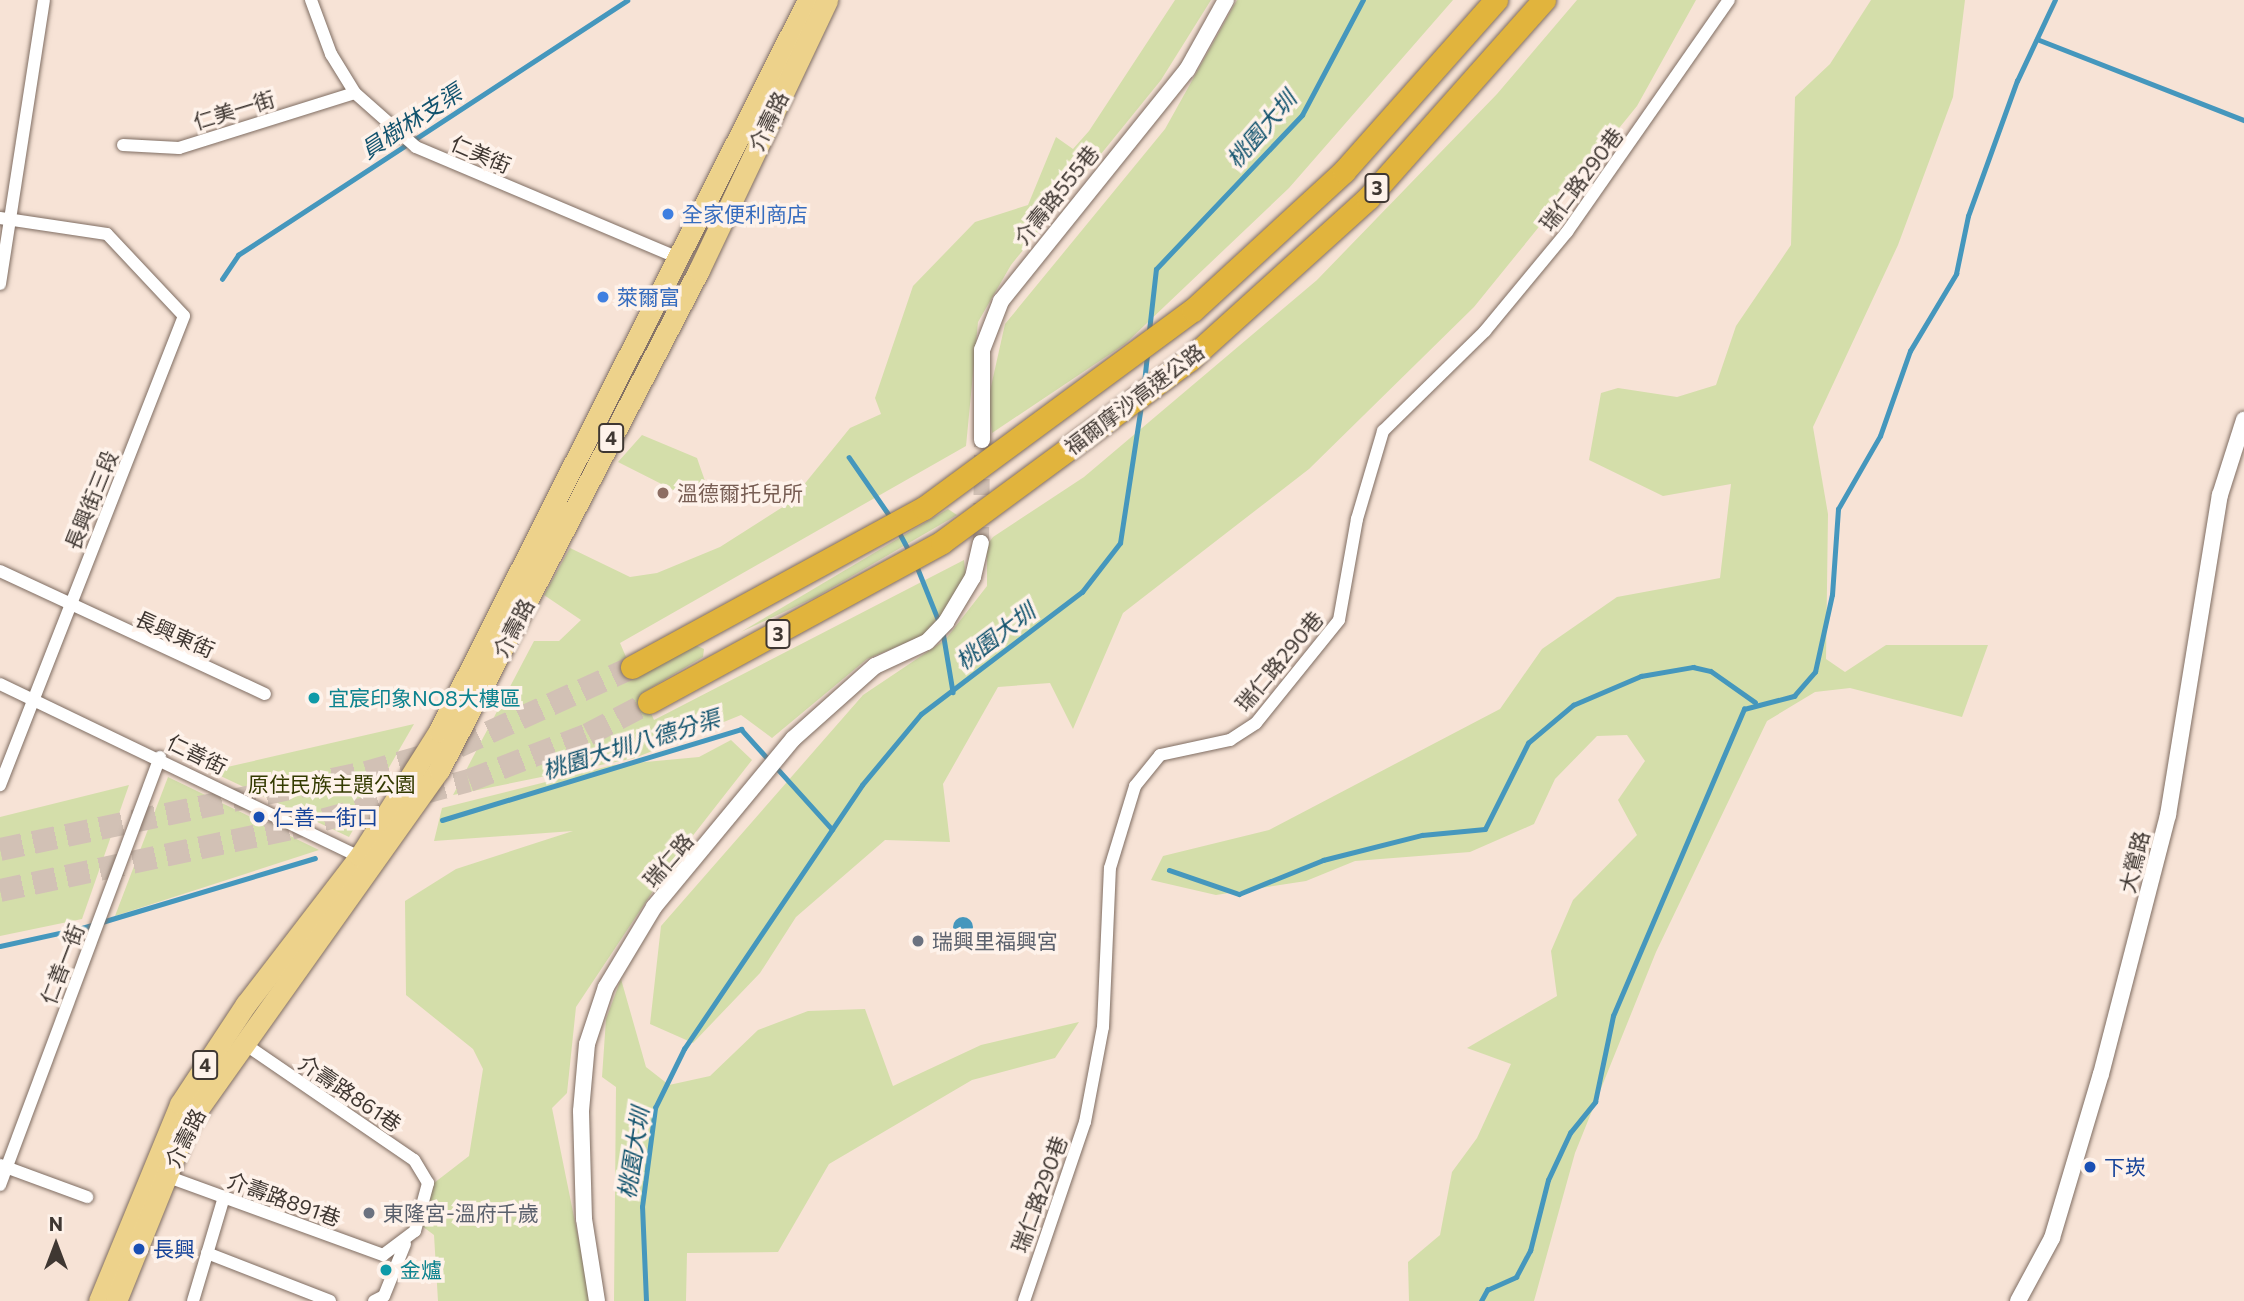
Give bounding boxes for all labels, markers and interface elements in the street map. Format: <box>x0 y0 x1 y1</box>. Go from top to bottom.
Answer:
water label: 員樹林支渠 <box>355 78 467 164</box>
water label: 桃園大圳 <box>1220 85 1302 173</box>
street label: 仁美一街 <box>190 86 278 134</box>
street label: 介壽路 <box>743 87 793 155</box>
street label: 瑞仁路290巷 <box>1534 123 1628 235</box>
street label: 仁美街 <box>447 130 515 178</box>
street label: 介壽路555巷 <box>1008 140 1104 250</box>
road number: 3 <box>1363 172 1391 204</box>
place label: 全家便利商店 <box>682 201 808 227</box>
marker: 全家便利商店 <box>660 206 676 222</box>
place label: 萊爾富 <box>617 284 680 310</box>
marker: 萊爾富 <box>595 289 611 305</box>
street label: 福爾摩沙高速公路 <box>1059 338 1209 460</box>
road number: 4 <box>597 422 625 453</box>
street label: 長興街三段 <box>60 447 122 553</box>
place label: 溫德爾托兒所 <box>677 480 803 506</box>
marker: 溫德爾托兒所 <box>655 485 671 501</box>
street label: 介壽路 <box>487 594 539 662</box>
water label: 桃園大圳 <box>950 597 1040 675</box>
street label: 長興東街 <box>132 605 218 663</box>
street label: 瑞仁路290巷 <box>1230 606 1328 716</box>
road number: 3 <box>764 618 792 650</box>
place label: 宜宸印象NO8大樓區 <box>328 685 521 711</box>
marker: 宜宸印象NO8大樓區 <box>306 690 322 706</box>
water label: 桃園大圳八德分渠 <box>539 704 723 784</box>
street label: 仁善街 <box>163 729 231 779</box>
park label: 原住民族主題公園 <box>248 771 416 797</box>
place label: 仁善一街口 <box>273 804 378 830</box>
marker: 仁善一街口 <box>251 809 267 825</box>
street label: 瑞仁路 <box>638 828 698 892</box>
street label: 大鶯路 <box>2114 828 2154 896</box>
street label: 仁善一街 <box>35 920 89 1008</box>
place label: 瑞興里福興宮 <box>932 928 1058 954</box>
marker: 瑞興里福興宮 <box>910 933 926 949</box>
street label: 介壽路861巷 <box>294 1049 406 1137</box>
road number: 4 <box>191 1050 219 1080</box>
street label: 介壽路 <box>159 1104 211 1172</box>
water label: 桃園大圳 <box>612 1105 654 1201</box>
street label: 瑞仁路290巷 <box>1006 1132 1072 1256</box>
place label: 下崁 <box>2104 1154 2146 1180</box>
marker: 下崁 <box>2082 1159 2098 1175</box>
street label: 介壽路891巷 <box>224 1167 344 1231</box>
place label: 東隆宮-溫府千歲 <box>383 1200 539 1226</box>
marker: 東隆宮-溫府千歲 <box>361 1205 377 1221</box>
north arrow <box>21 1210 91 1280</box>
text: N <box>49 1212 63 1235</box>
place label: 長興 <box>153 1236 195 1262</box>
marker: 長興 <box>131 1241 147 1257</box>
place label: 金爐 <box>400 1257 442 1283</box>
marker: 金爐 <box>378 1262 394 1278</box>

